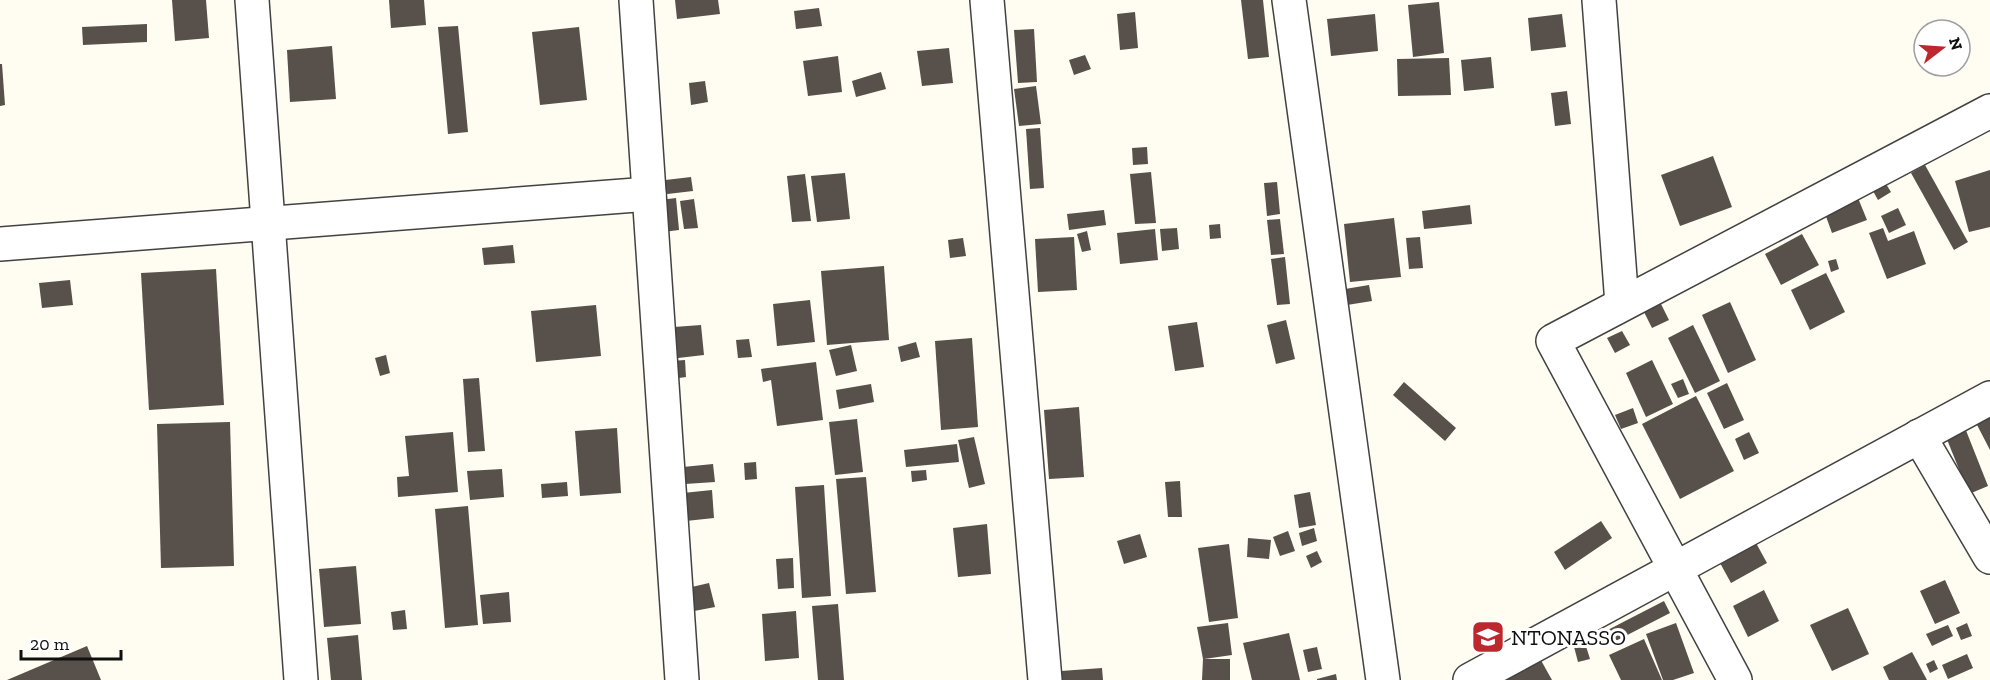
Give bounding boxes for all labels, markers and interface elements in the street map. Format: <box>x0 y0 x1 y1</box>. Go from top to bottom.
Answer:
north arrow <box>1912 18 1972 78</box>
text: N <box>1945 35 1967 52</box>
school or university icon: NTONASSO <box>1470 619 1506 655</box>
scale bar <box>21 623 122 661</box>
place label: NTONASSO <box>1511 624 1626 651</box>
text: 20 m <box>30 633 70 655</box>

